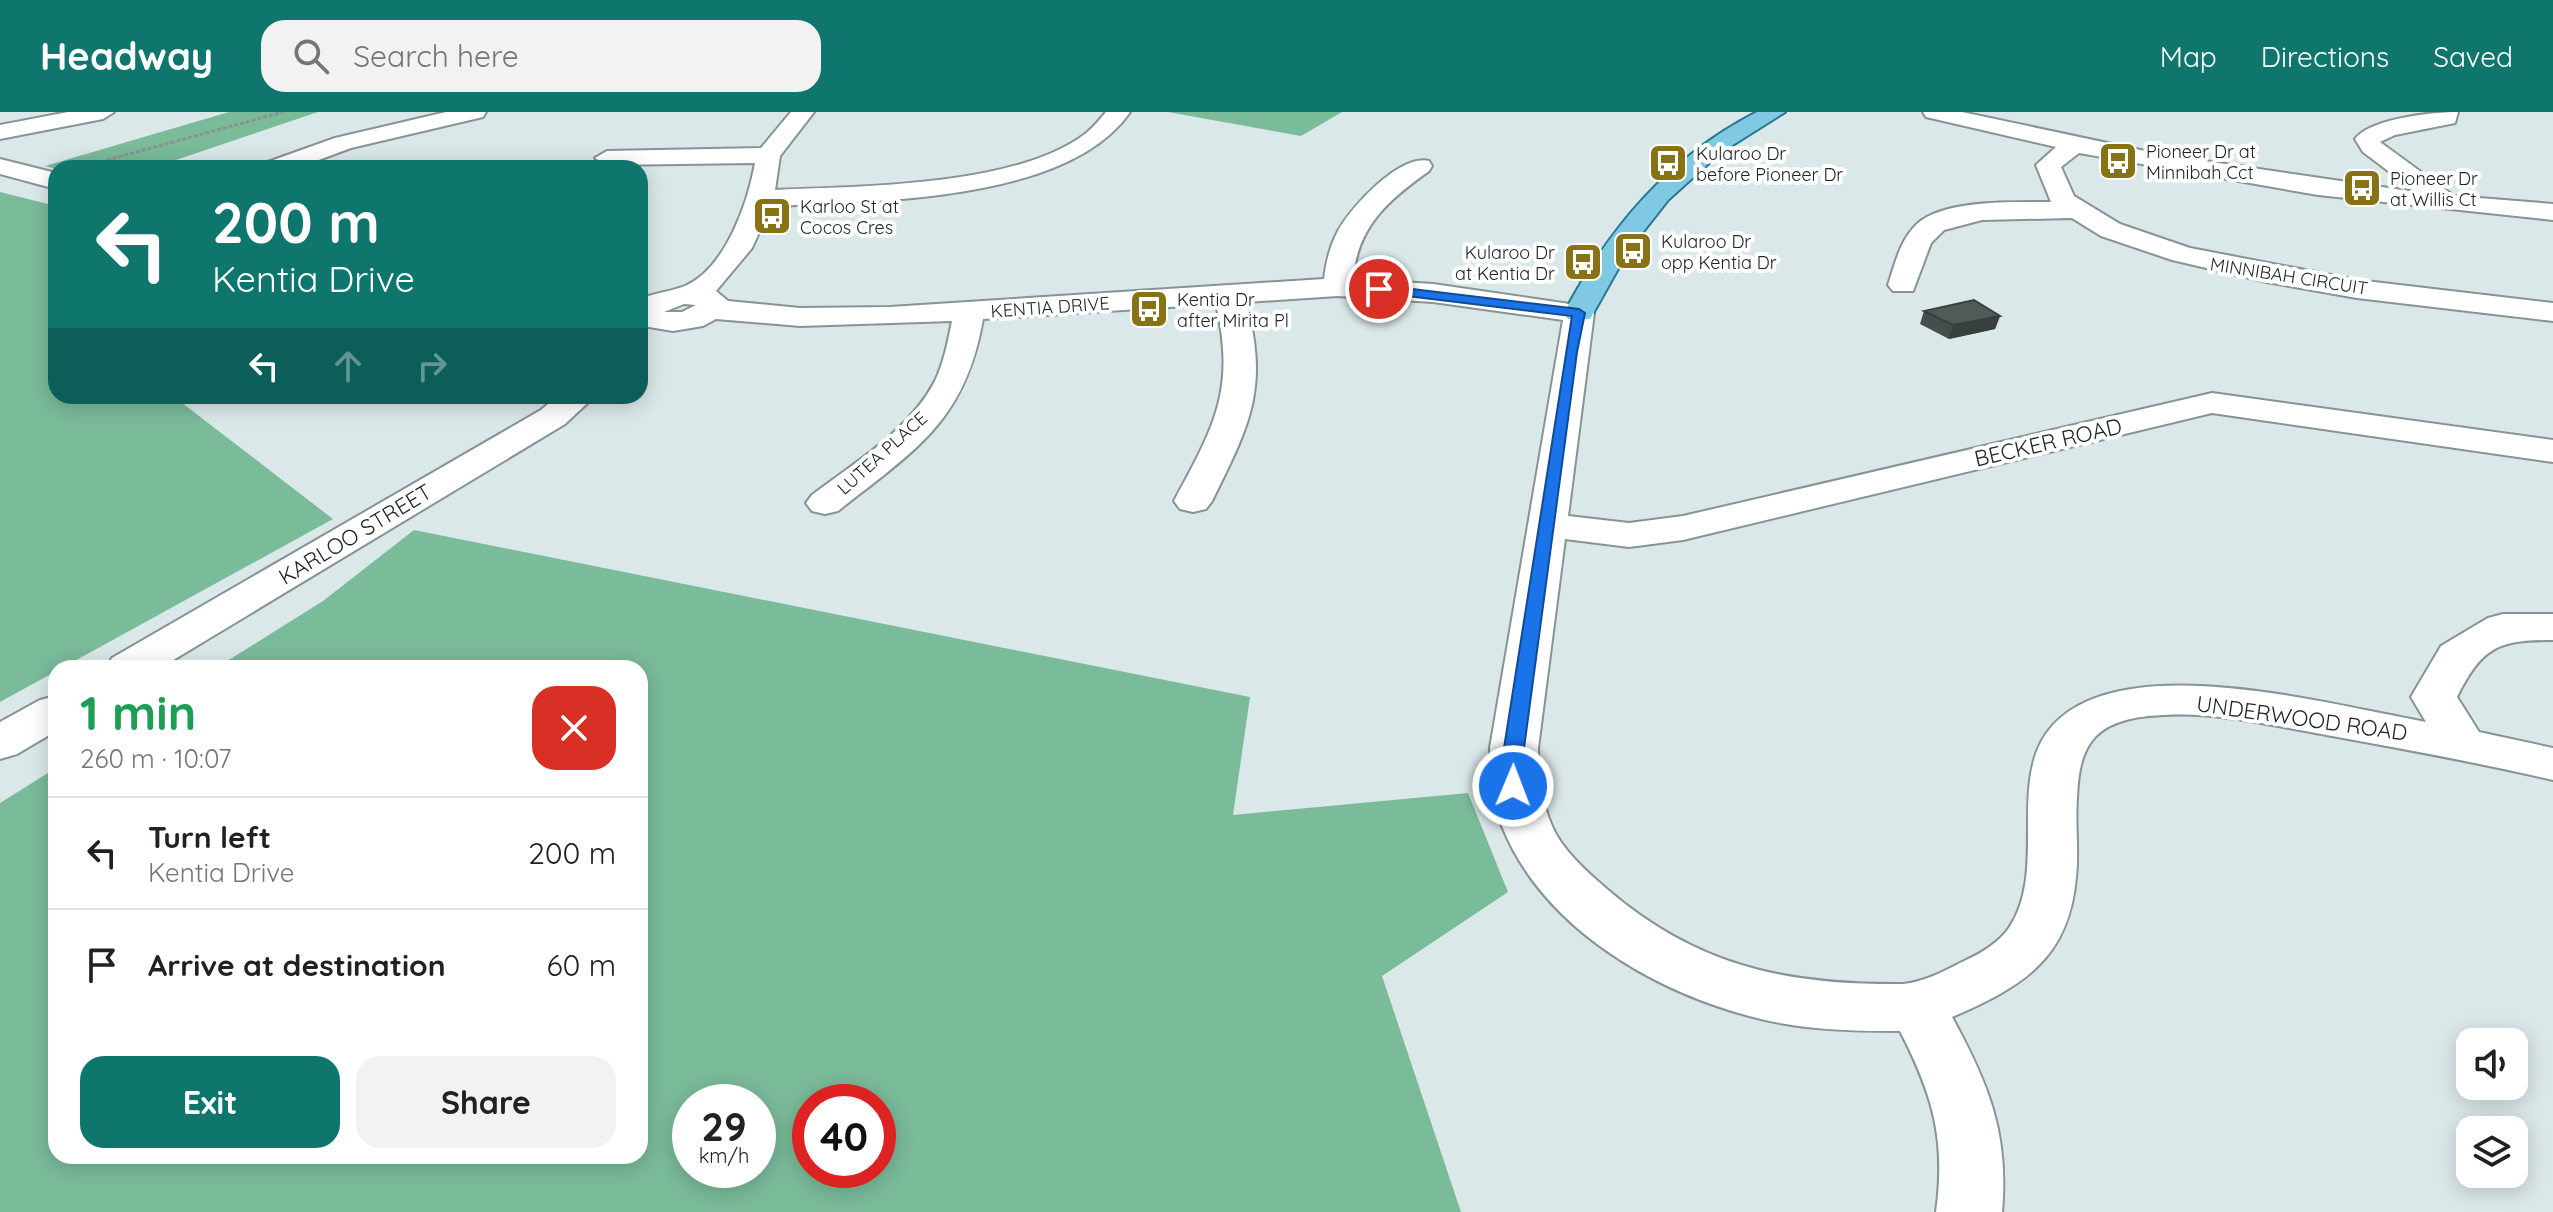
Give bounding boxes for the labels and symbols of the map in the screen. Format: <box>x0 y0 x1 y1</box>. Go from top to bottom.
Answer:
bus stop icon: Pioneer Dr at Minnibah Cct <box>2097 140 2139 182</box>
place label: Pioneer Dr at Minnibah Cct <box>2146 140 2256 184</box>
bus stop icon: Kularoo Dr before Pioneer Dr <box>1647 142 1689 184</box>
place label: Kularoo Dr before Pioneer Dr <box>1696 142 1843 186</box>
bus stop icon: Pioneer Dr at Willis Ct <box>2341 167 2383 209</box>
place label: Pioneer Dr at Willis Ct <box>2390 167 2478 211</box>
bus stop icon: Karloo St at Cocos Cres <box>751 195 793 237</box>
place label: Karloo St at Cocos Cres <box>800 195 899 239</box>
bus stop icon: Kularoo Dr opp Kentia Dr <box>1612 230 1654 272</box>
place label: Kularoo Dr opp Kentia Dr <box>1661 230 1777 274</box>
place label: Kularoo Dr at Kentia Dr <box>1455 241 1555 285</box>
bus stop icon: Kularoo Dr at Kentia Dr <box>1562 241 1604 283</box>
street label: MINNIBAH CIRCUIT <box>2208 252 2370 300</box>
pin <box>1345 255 1413 323</box>
bus stop icon: Kentia Dr after Mirita Pl <box>1128 288 1170 330</box>
place label: Kentia Dr after Mirita Pl <box>1177 288 1289 332</box>
street label: KENTIA DRIVE <box>990 291 1110 323</box>
street label: LUTEA PLACE <box>832 406 932 500</box>
street label: BECKER ROAD <box>1971 411 2125 473</box>
street label: KARLOO STREET <box>273 477 437 591</box>
street label: UNDERWOOD ROAD <box>2195 689 2409 747</box>
position arrow <box>1471 744 1555 828</box>
speed limit sign: 40 <box>792 1084 896 1188</box>

